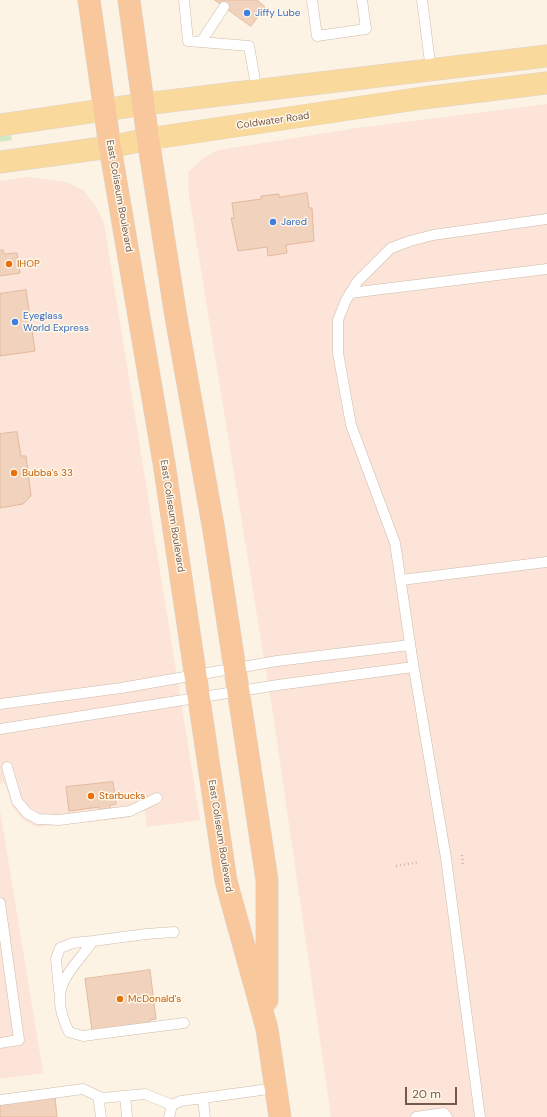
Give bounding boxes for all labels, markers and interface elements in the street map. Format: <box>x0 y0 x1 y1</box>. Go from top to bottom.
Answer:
place label: Jiffy Lube <box>255 7 300 19</box>
marker: Jiffy Lube <box>242 8 252 18</box>
street label: Coldwater Road <box>236 110 310 132</box>
street label: East Coliseum Boulevard <box>103 139 135 253</box>
place label: Jared <box>281 216 307 228</box>
marker: Jared <box>268 217 278 227</box>
place label: IHOP <box>17 258 40 270</box>
marker: IHOP <box>4 259 14 269</box>
place label: Eyeglass World Express <box>23 310 89 334</box>
marker: Eyeglass World Express <box>10 317 20 327</box>
street label: East Coliseum Boulevard <box>157 459 187 573</box>
place label: Bubba's 33 <box>22 467 73 479</box>
marker: Bubba's 33 <box>9 468 19 478</box>
street label: East Coliseum Boulevard <box>205 779 235 893</box>
place label: Starbucks <box>99 790 145 802</box>
marker: Starbucks <box>86 791 96 801</box>
place label: McDonald's <box>128 993 181 1005</box>
marker: McDonald's <box>115 994 125 1004</box>
scale bar <box>407 1079 459 1105</box>
text: 20 m <box>412 1086 441 1102</box>

